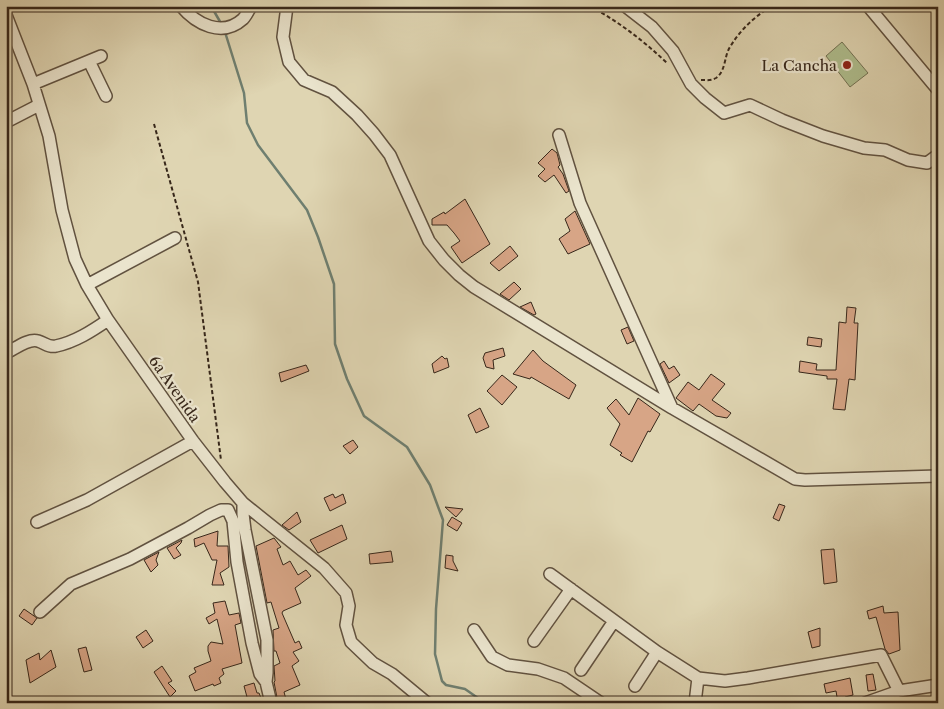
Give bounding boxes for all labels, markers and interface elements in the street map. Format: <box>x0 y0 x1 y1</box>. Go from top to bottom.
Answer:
place label: La Cancha <box>761 56 837 75</box>
marker: La Cancha <box>841 59 853 71</box>
street label: 6a Avenida <box>145 352 205 426</box>

